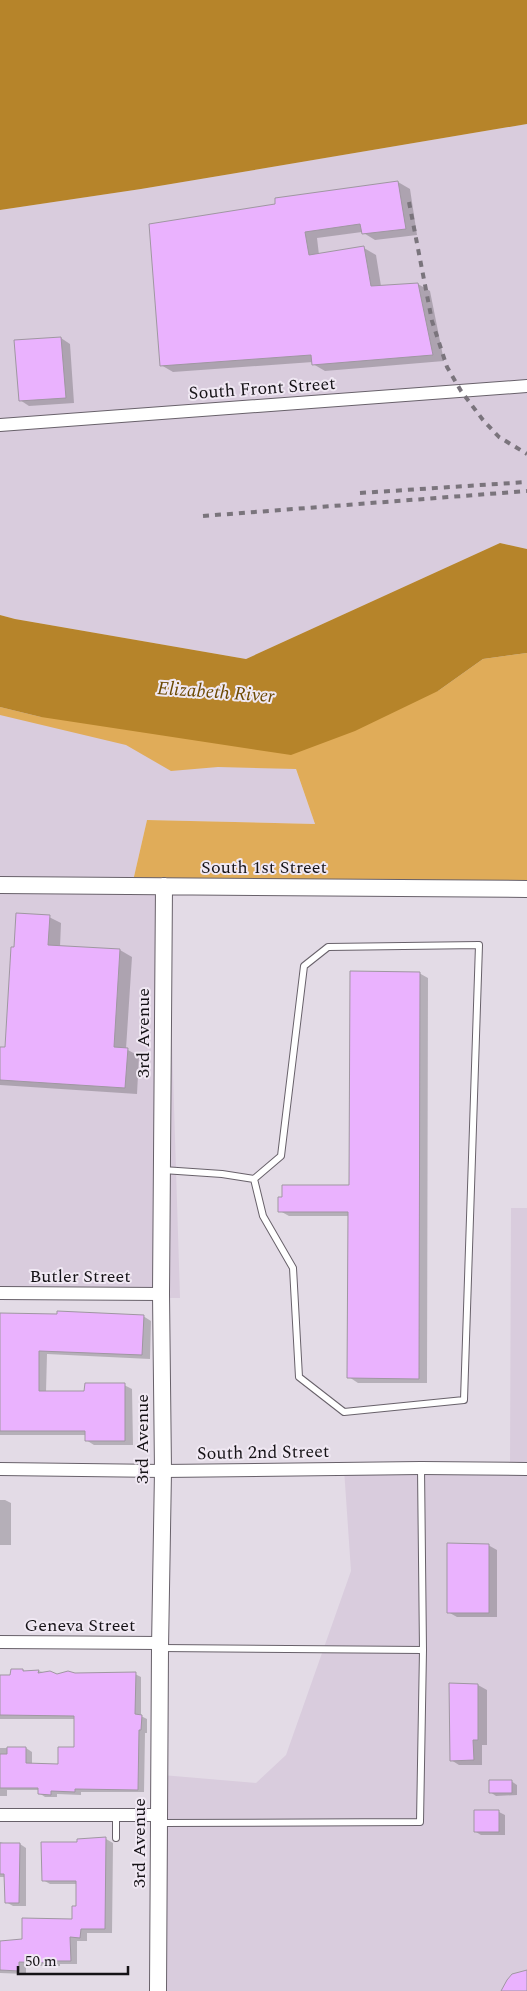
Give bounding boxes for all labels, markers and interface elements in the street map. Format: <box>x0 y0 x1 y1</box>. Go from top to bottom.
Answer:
street label: South Front Street <box>188 370 336 407</box>
water label: Elizabeth River <box>156 674 276 711</box>
street label: South 1st Street <box>201 854 327 881</box>
street label: 3rd Avenue <box>130 988 157 1078</box>
street label: Butler Street <box>29 1263 131 1290</box>
street label: 3rd Avenue <box>129 1394 156 1484</box>
street label: South 2nd Street <box>197 1438 329 1467</box>
street label: Geneva Street <box>25 1612 135 1639</box>
street label: 3rd Avenue <box>126 1798 153 1888</box>
scale bar <box>18 1944 128 1976</box>
text: 50 m <box>25 1950 57 1973</box>

